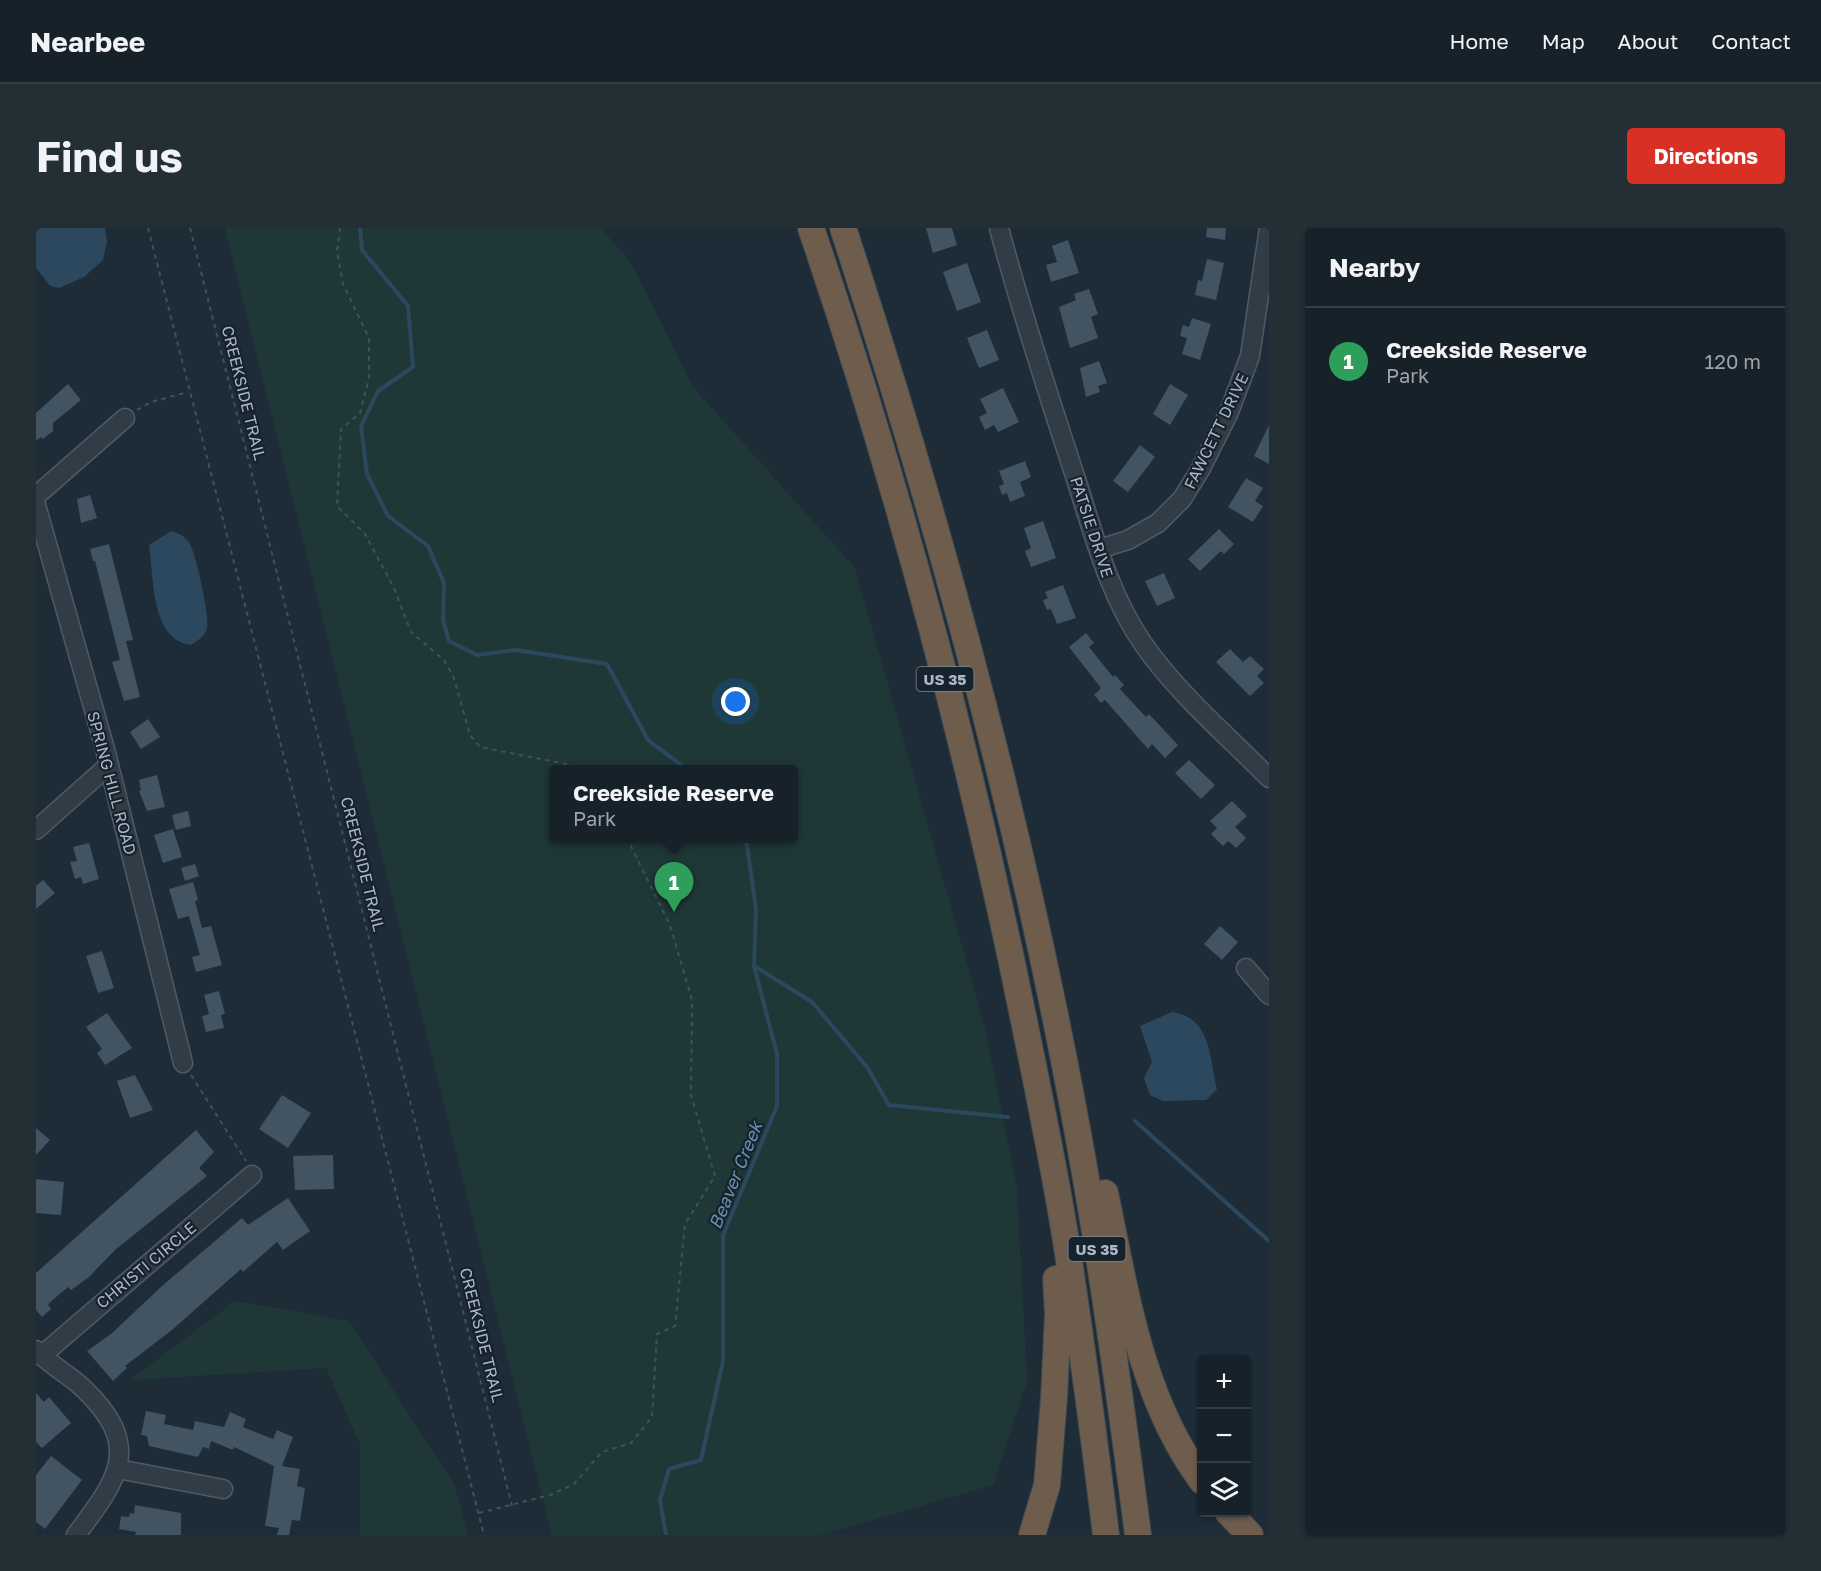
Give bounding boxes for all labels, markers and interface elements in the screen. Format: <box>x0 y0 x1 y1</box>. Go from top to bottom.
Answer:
text: Nearbee <box>30 25 145 58</box>
text: Home <box>1449 28 1509 54</box>
text: Map <box>1542 28 1585 54</box>
text: About <box>1618 28 1678 54</box>
text: Contact <box>1711 28 1791 54</box>
button: Directions <box>1627 128 1785 184</box>
text: Find us <box>36 131 183 181</box>
text: Nearby <box>1329 252 1420 283</box>
street label: CREEKSIDE TRAIL <box>218 324 270 462</box>
text: Creekside Reserve <box>1386 336 1587 363</box>
text: 1 <box>1343 349 1354 373</box>
text: 120 m <box>1705 349 1761 373</box>
text: Park <box>1386 363 1429 387</box>
street label: FAWCETT DRIVE <box>1179 370 1253 492</box>
street label: PATSIE DRIVE <box>1066 474 1118 580</box>
road number: US 35 <box>916 667 974 691</box>
your location <box>721 687 750 716</box>
street label: SPRING HILL ROAD <box>83 709 141 857</box>
popup <box>549 765 798 843</box>
text: Creekside Reserve <box>573 779 774 806</box>
street label: CREEKSIDE TRAIL <box>337 795 389 933</box>
text: Park <box>573 806 616 830</box>
pin: 1 <box>654 862 694 912</box>
water label: Beaver Creek <box>703 1116 767 1232</box>
street label: CHRISTI CIRCLE <box>92 1217 200 1313</box>
road number: US 35 <box>1068 1237 1126 1261</box>
street label: CREEKSIDE TRAIL <box>456 1266 508 1404</box>
map controls <box>1197 1355 1251 1517</box>
button: + <box>1197 1355 1251 1409</box>
button: − <box>1197 1409 1251 1463</box>
button: layers <box>1197 1463 1251 1517</box>

